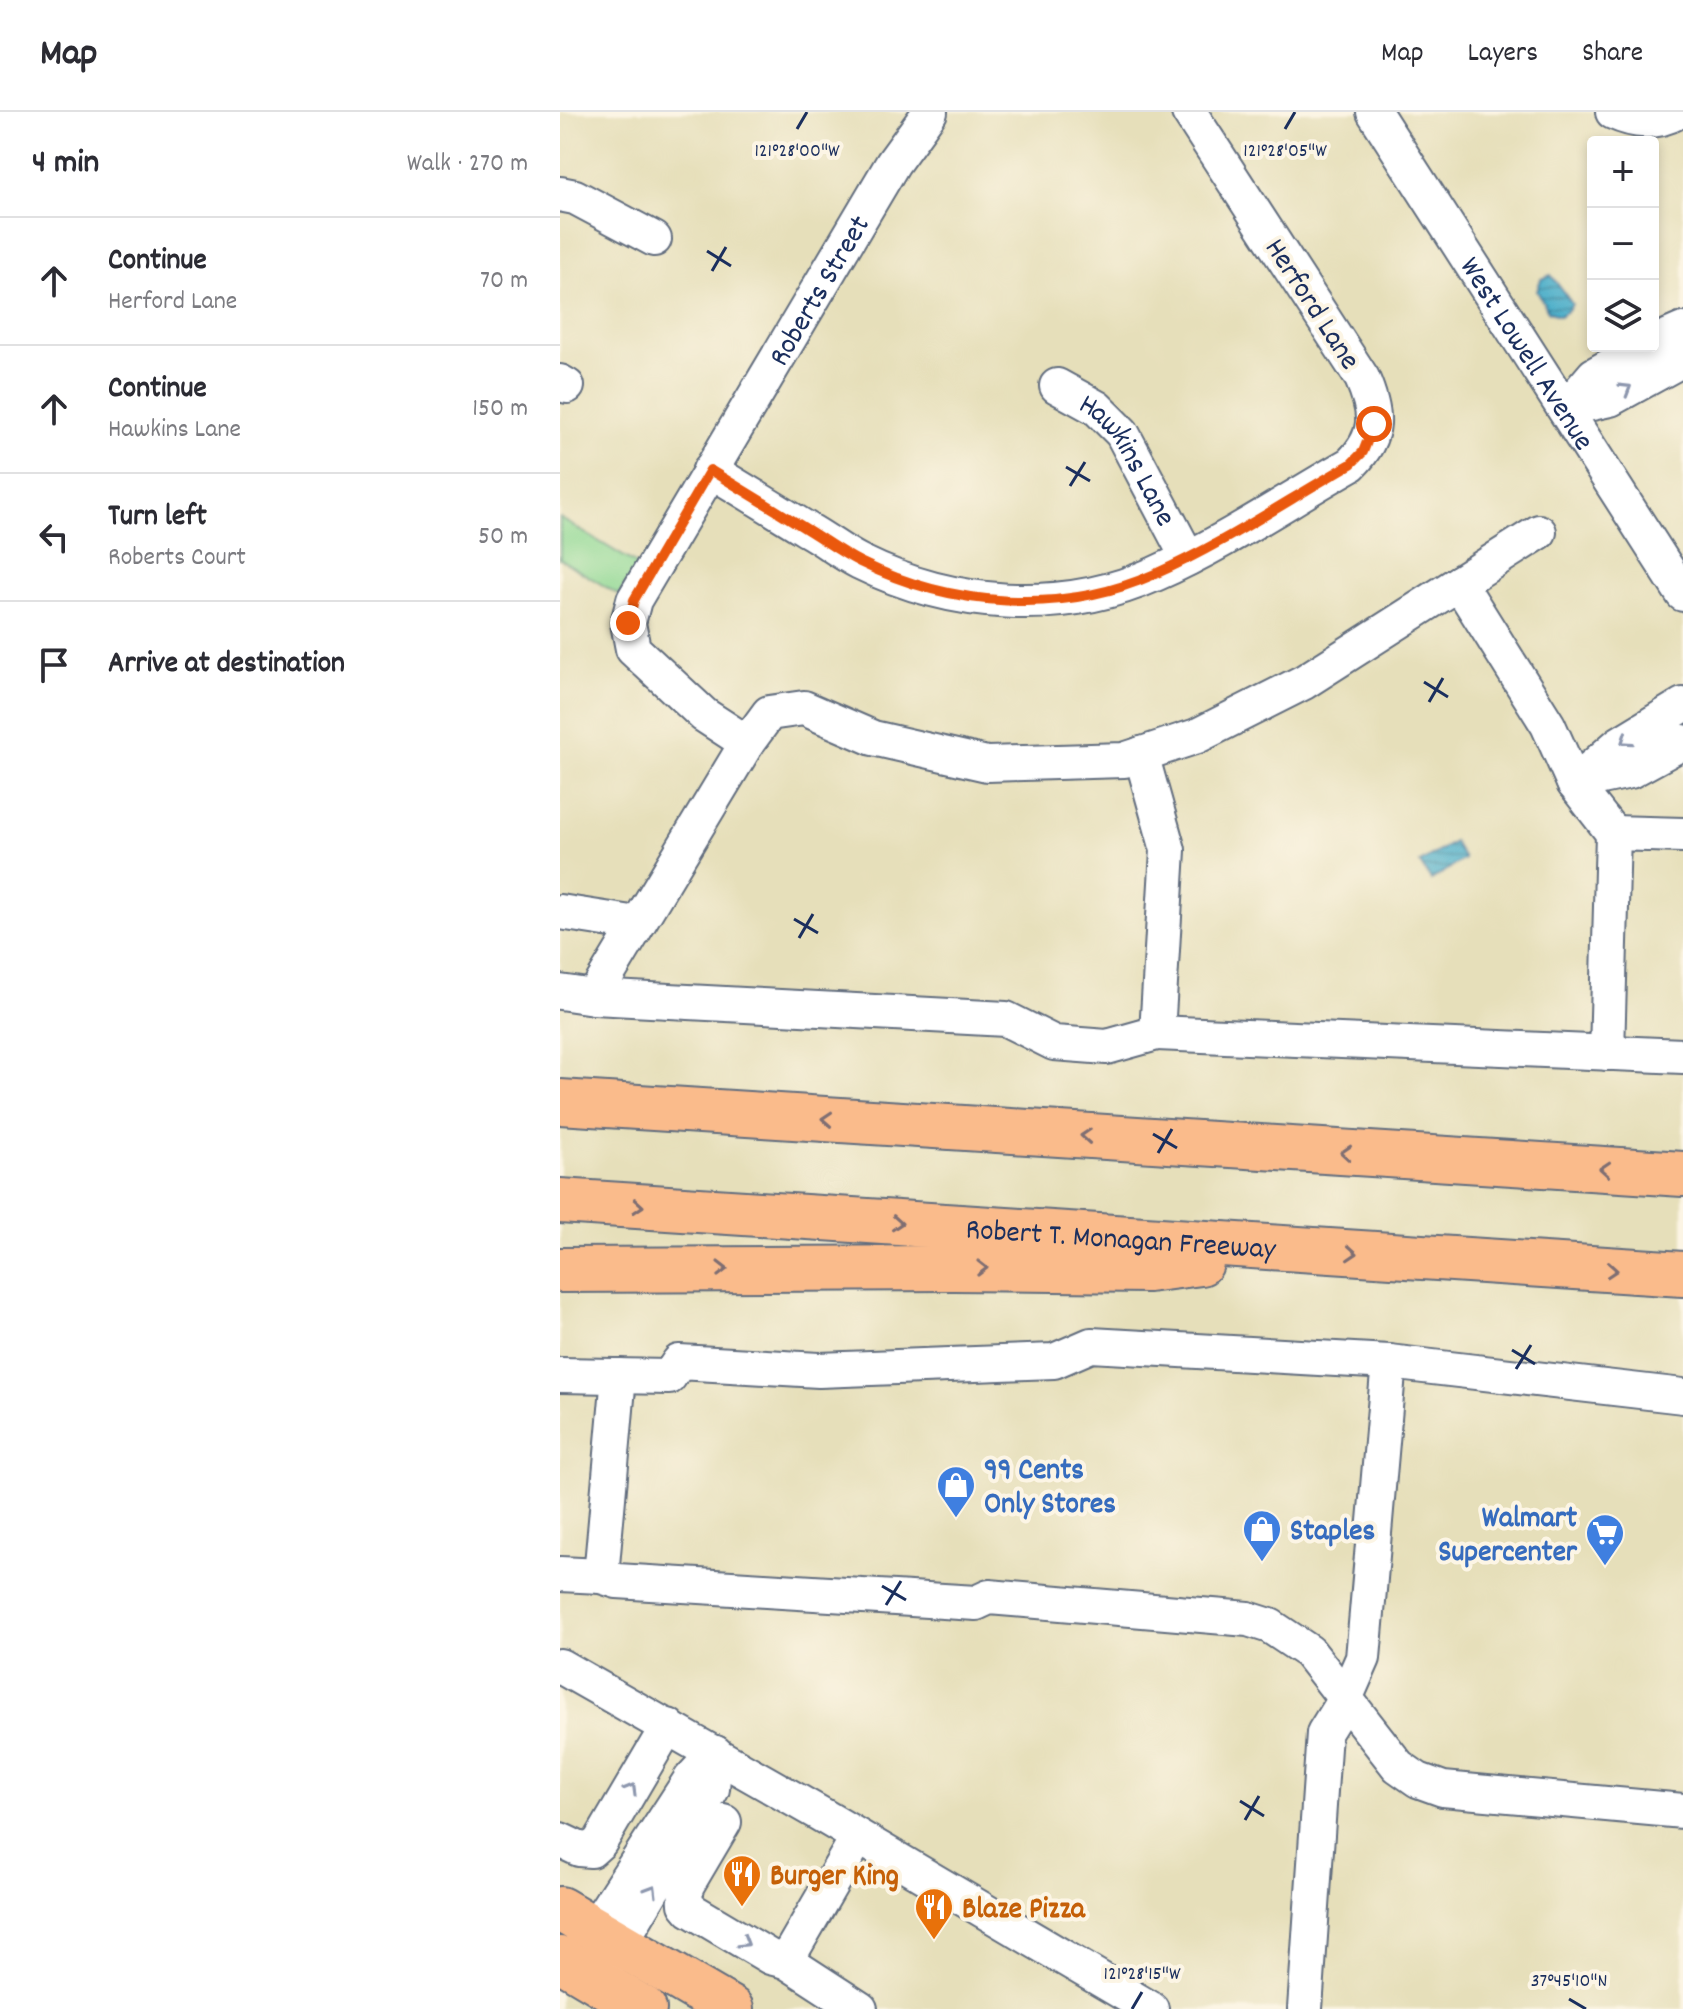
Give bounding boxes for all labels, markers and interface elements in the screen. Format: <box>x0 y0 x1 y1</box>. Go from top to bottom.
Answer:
text: Map <box>40 28 98 83</box>
text: Map <box>1381 35 1424 75</box>
text: Layers <box>1468 35 1538 75</box>
text: Share <box>1582 35 1643 75</box>
map controls <box>1587 136 1659 352</box>
button: + <box>1587 136 1659 208</box>
text: 121°28'00"W <box>754 138 840 166</box>
text: 121°28'05"W <box>1243 138 1327 166</box>
text: 4 min <box>32 140 99 189</box>
text: Walk · 270 m <box>407 146 528 183</box>
street label: Roberts Street <box>760 208 883 376</box>
button: − <box>1587 208 1659 280</box>
street label: Herford Lane <box>1252 231 1369 380</box>
text: Continue <box>108 241 207 284</box>
street label: West Lowell Avenue <box>1446 250 1603 460</box>
icon: ahead <box>32 259 76 303</box>
text: 70 m <box>480 263 528 300</box>
button: layers <box>1587 280 1659 352</box>
text: Herford Lane <box>108 284 237 321</box>
text: Continue <box>108 369 207 412</box>
one-way arrow <box>1617 384 1632 399</box>
street label: Hawkins Lane <box>1070 385 1185 535</box>
icon: ahead <box>32 387 76 431</box>
text: 150 m <box>472 391 528 428</box>
route start <box>1356 406 1392 442</box>
text: Hawkins Lane <box>108 412 241 449</box>
text: Turn left <box>108 497 207 540</box>
icon: left <box>32 515 76 559</box>
text: 50 m <box>478 519 528 556</box>
text: Roberts Court <box>108 540 246 577</box>
route end <box>610 605 646 641</box>
icon: arrive <box>32 643 76 687</box>
text: Arrive at destination <box>108 644 345 687</box>
one-way arrow <box>1620 730 1634 745</box>
one-way arrow <box>820 1111 833 1128</box>
one-way arrow <box>1079 1128 1092 1145</box>
one-way arrow <box>1339 1144 1352 1161</box>
one-way arrow <box>1598 1161 1611 1178</box>
one-way arrow <box>632 1197 645 1214</box>
street label: Robert T. Monagan Freeway <box>964 1210 1278 1274</box>
one-way arrow <box>891 1214 904 1231</box>
one-way arrow <box>1346 1244 1359 1261</box>
one-way arrow <box>976 1260 989 1277</box>
one-way arrow <box>716 1261 729 1278</box>
one-way arrow <box>1606 1261 1619 1278</box>
place label: 99 Cents Only Stores <box>984 1451 1116 1528</box>
shop icon: 99 Cents Only Stores <box>935 1464 977 1519</box>
place label: Walmart Supercenter <box>1438 1499 1578 1576</box>
shop icon: Staples <box>1241 1508 1283 1563</box>
place label: Staples <box>1290 1512 1375 1555</box>
supermarket icon: Walmart Supercenter <box>1584 1512 1626 1567</box>
one-way arrow <box>621 1783 637 1798</box>
restaurant icon: Burger King <box>721 1853 763 1908</box>
place label: Burger King <box>770 1857 899 1900</box>
one-way arrow <box>642 1884 657 1899</box>
restaurant icon: Blaze Pizza <box>913 1886 955 1941</box>
place label: Blaze Pizza <box>962 1890 1086 1933</box>
one-way arrow <box>735 1932 750 1947</box>
text: 121°28'15"W <box>1104 1961 1181 1989</box>
text: 37°45'10"N <box>1531 1968 1607 1996</box>

